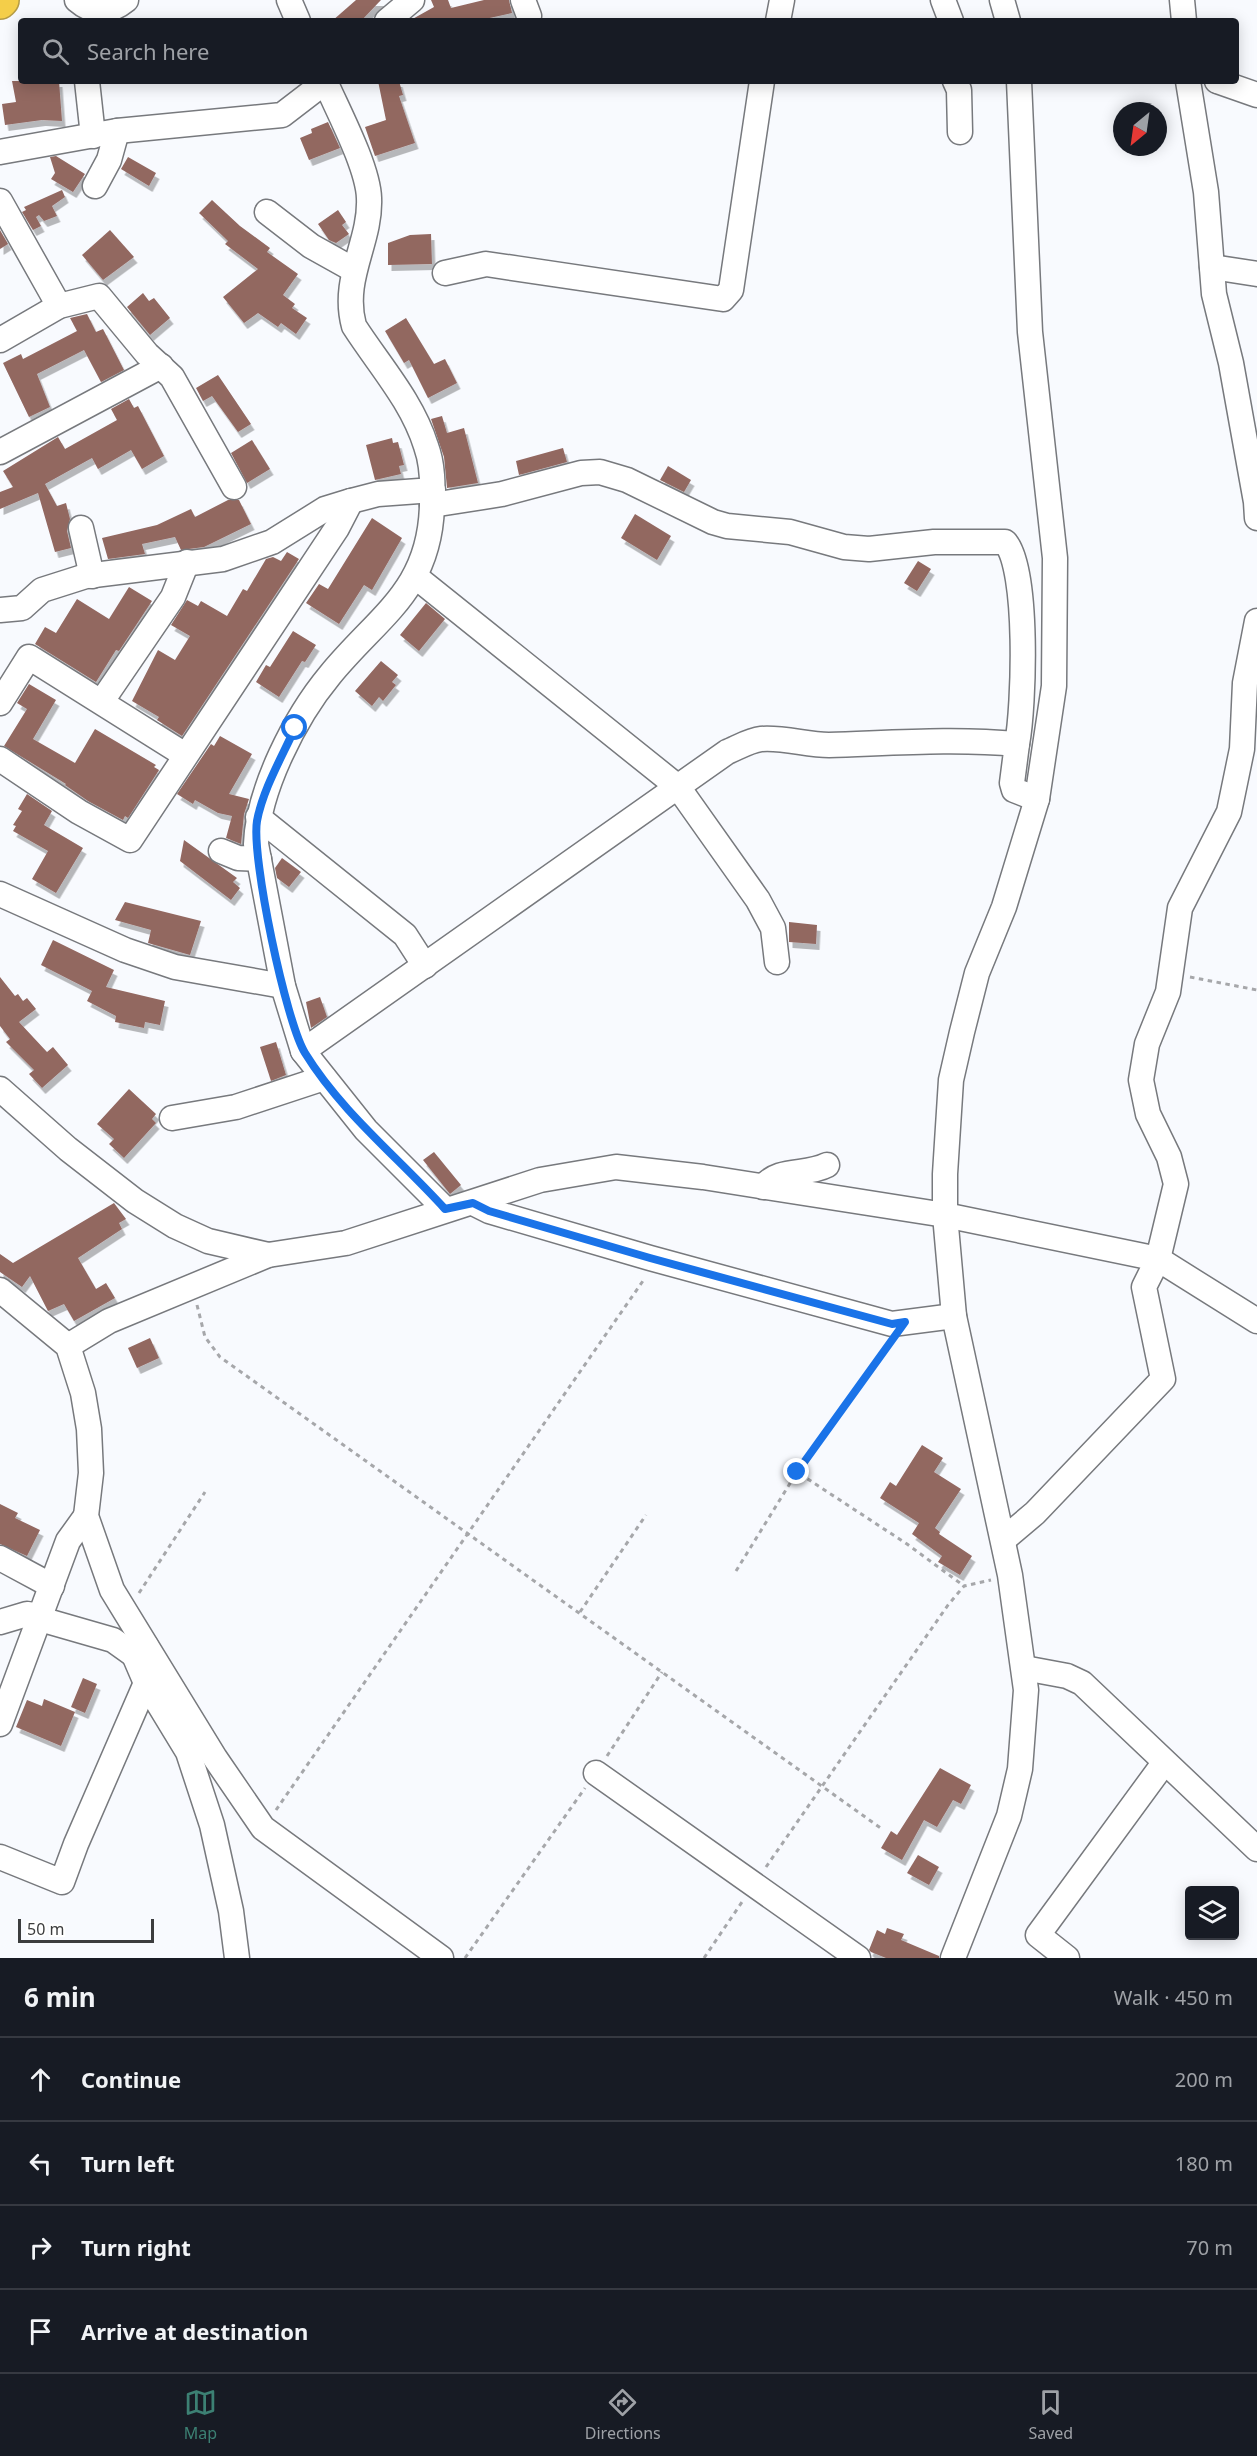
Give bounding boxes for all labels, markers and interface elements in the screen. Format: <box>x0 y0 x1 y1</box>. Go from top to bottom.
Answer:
search box <box>18 18 1239 84</box>
icon: search <box>39 35 72 68</box>
text: Search here <box>87 36 209 66</box>
north arrow <box>1113 102 1167 156</box>
route start <box>281 714 307 740</box>
route end <box>783 1458 809 1484</box>
map controls <box>1185 1886 1239 1940</box>
button: layers <box>1185 1886 1239 1940</box>
scale bar <box>18 1916 154 1944</box>
text: 50 m <box>27 1918 64 1940</box>
text: 6 min <box>24 1979 96 2015</box>
text: Walk · 450 m <box>1114 1984 1233 2011</box>
icon: ahead <box>24 2063 57 2096</box>
text: Continue <box>81 2064 181 2094</box>
text: 200 m <box>1175 2066 1233 2093</box>
icon: left <box>24 2147 57 2180</box>
text: Turn left <box>81 2148 175 2178</box>
text: 180 m <box>1175 2150 1233 2177</box>
icon: right <box>24 2231 57 2264</box>
text: Turn right <box>81 2232 191 2262</box>
text: 70 m <box>1186 2234 1233 2261</box>
icon: arrive <box>24 2315 57 2348</box>
text: Arrive at destination <box>81 2316 308 2346</box>
tab: Map <box>184 2386 217 2444</box>
tab: Directions <box>585 2386 661 2444</box>
tab: Saved <box>1028 2386 1073 2444</box>

